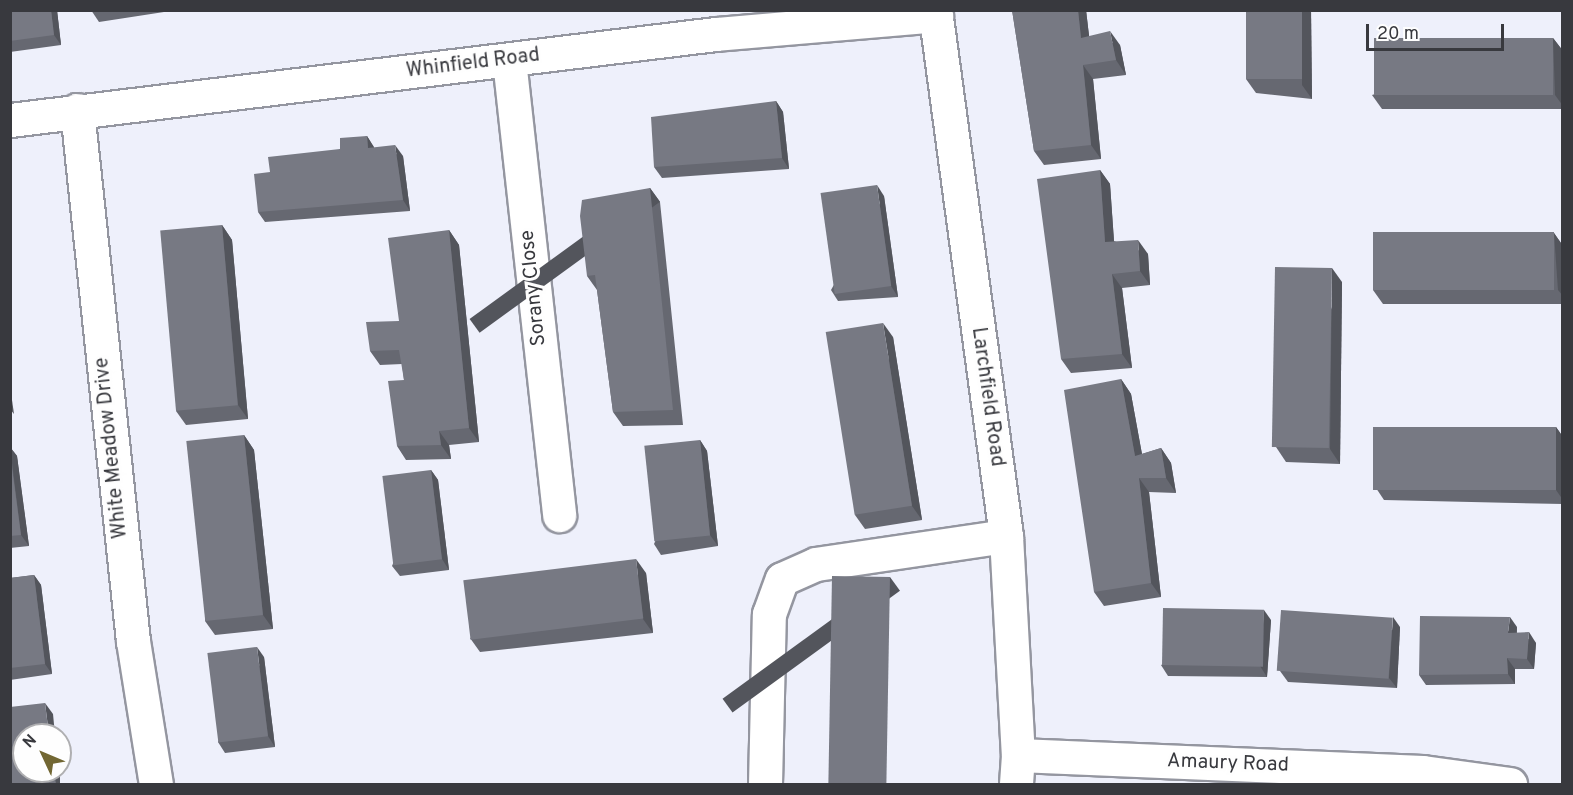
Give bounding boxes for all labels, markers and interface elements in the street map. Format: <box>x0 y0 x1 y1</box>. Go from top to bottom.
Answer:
scale bar <box>1369 12 1507 50</box>
text: 20 m <box>1377 23 1419 46</box>
street label: Whinfield Road <box>405 44 541 84</box>
street label: Sorany Close <box>516 229 552 347</box>
street label: Larchfield Road <box>965 326 1009 468</box>
street label: White Meadow Drive <box>91 356 133 540</box>
north arrow <box>12 723 72 783</box>
text: N <box>19 731 42 753</box>
street label: Amaury Road <box>1167 750 1289 778</box>

